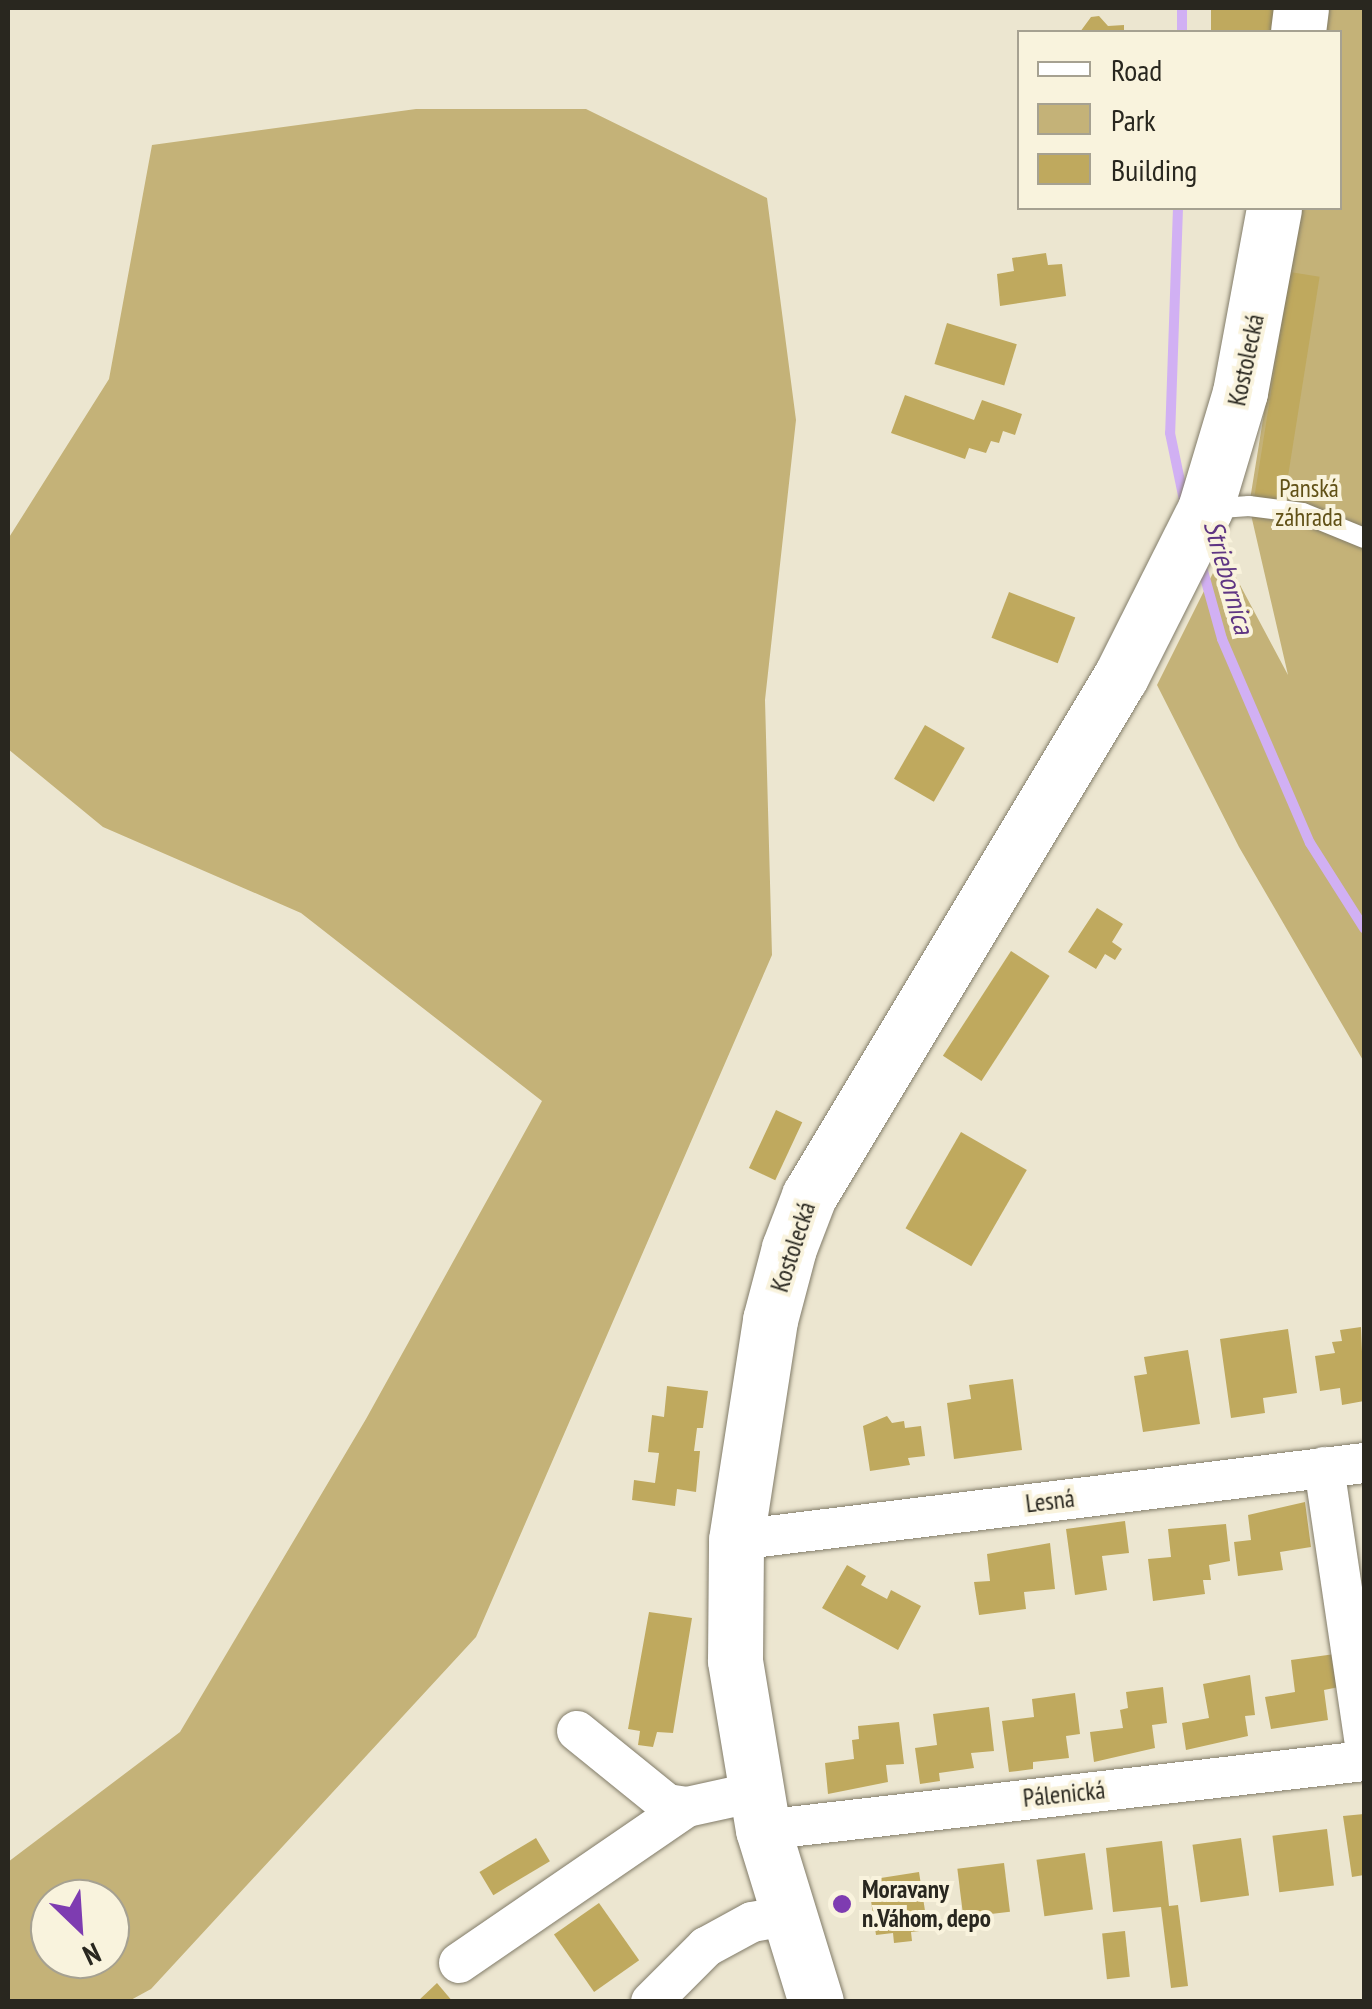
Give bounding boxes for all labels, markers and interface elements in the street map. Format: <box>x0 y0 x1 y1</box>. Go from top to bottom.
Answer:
legend <box>1017 30 1342 210</box>
text: Road <box>1111 50 1162 89</box>
text: Park <box>1111 100 1156 139</box>
text: Building <box>1111 150 1197 189</box>
street label: Kostolecká <box>1222 312 1270 408</box>
park label: Panská záhrada <box>1275 474 1343 533</box>
water label: Striebornica <box>1197 516 1261 638</box>
street label: Kostolecká <box>764 1198 822 1296</box>
street label: Lesná <box>1024 1483 1076 1519</box>
street label: Pálenická <box>1021 1775 1107 1813</box>
place label: Moravany n.Váhom, depo <box>862 1875 992 1934</box>
north arrow <box>30 1879 130 1979</box>
marker: Moravany n.Váhom, depo <box>831 1893 853 1915</box>
text: N <box>77 1935 107 1975</box>

